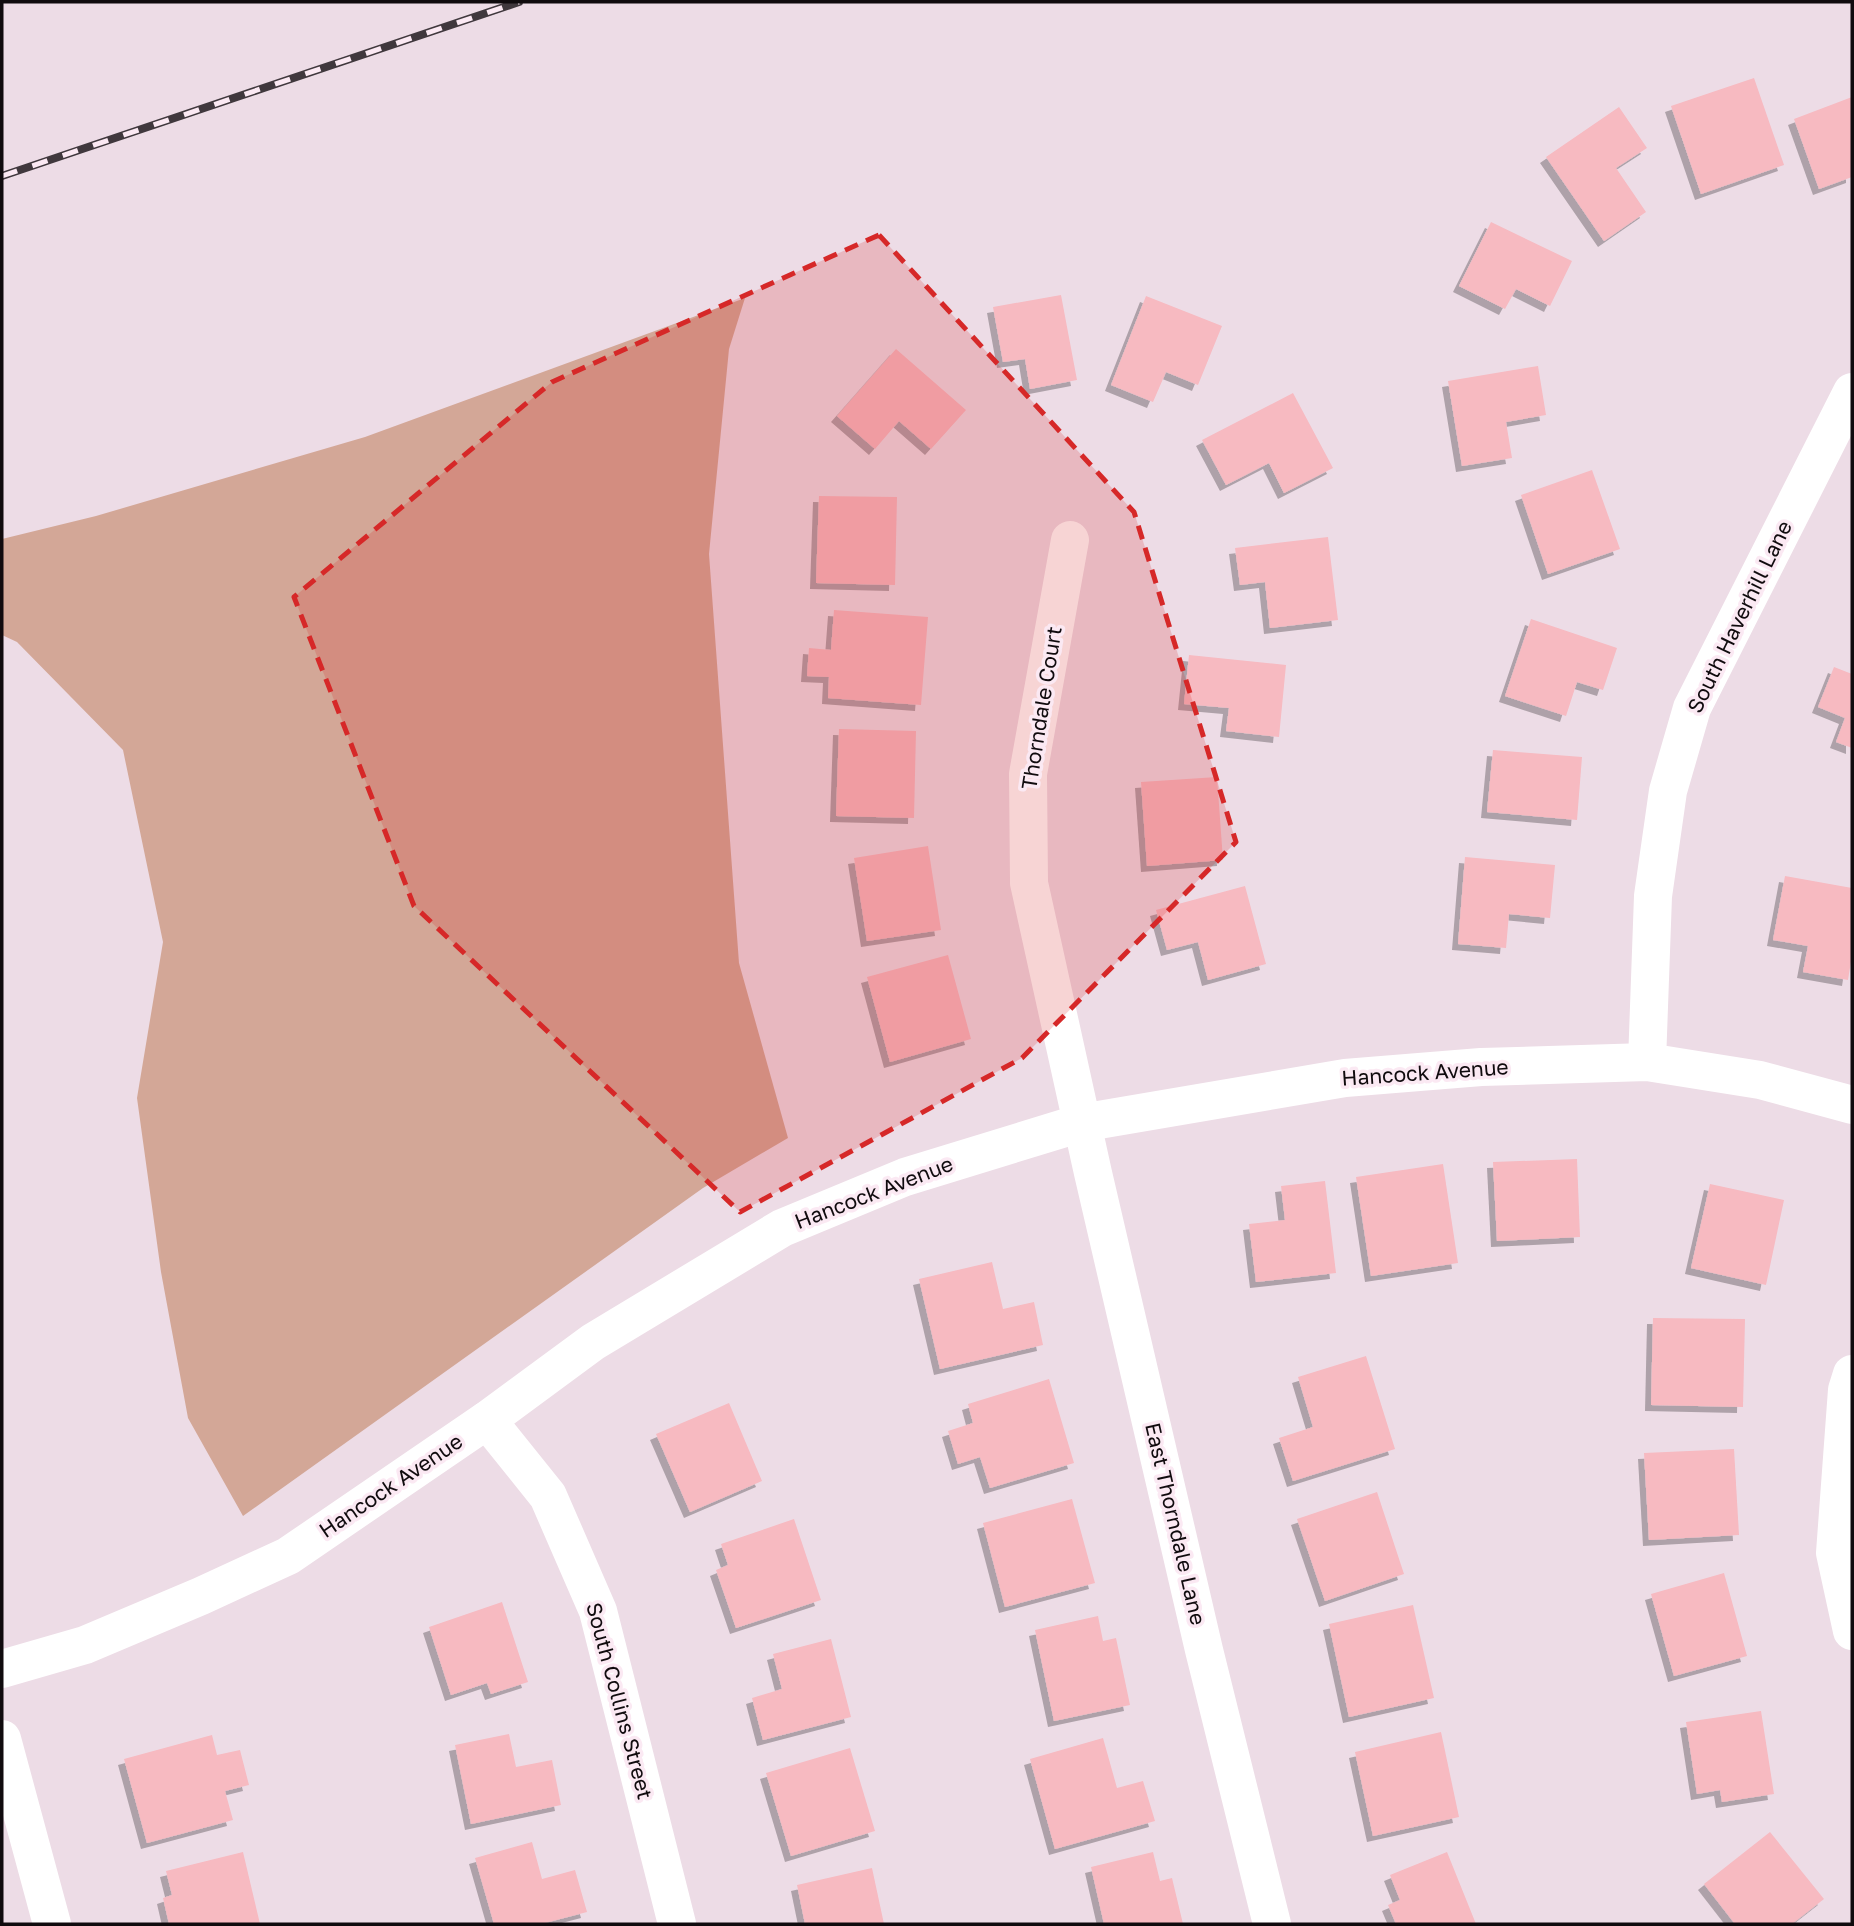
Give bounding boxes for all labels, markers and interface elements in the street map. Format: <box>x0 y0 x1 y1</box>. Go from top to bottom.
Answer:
street label: South Haverhill Lane <box>1681 516 1797 717</box>
street label: Thorndale Court <box>1015 624 1067 791</box>
street label: Hancock Avenue <box>1340 1053 1509 1091</box>
street label: Hancock Avenue <box>791 1150 956 1234</box>
street label: East Thorndale Lane <box>1140 1420 1212 1627</box>
street label: Hancock Avenue <box>314 1428 467 1543</box>
street label: South Collins Street <box>581 1599 659 1802</box>

